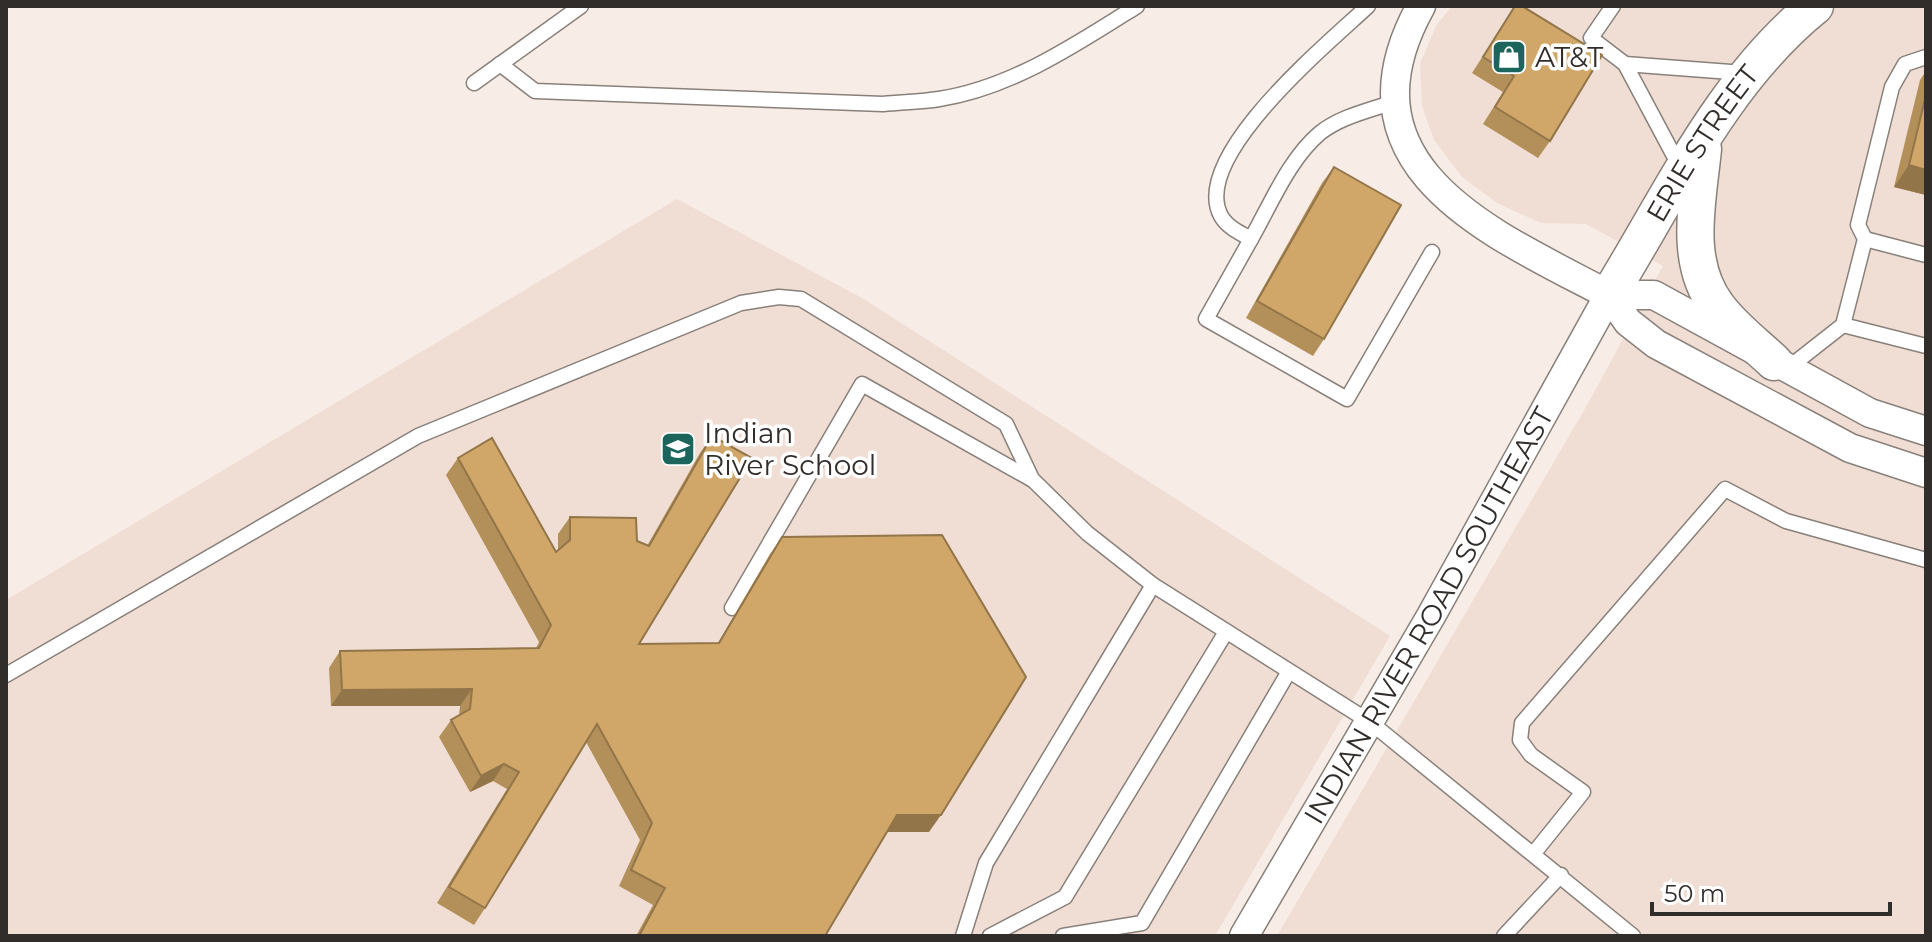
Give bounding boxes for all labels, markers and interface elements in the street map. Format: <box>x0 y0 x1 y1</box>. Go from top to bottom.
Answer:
shop icon: AT&T <box>1490 38 1528 76</box>
place label: AT&T <box>1535 40 1603 74</box>
street label: ERIE STREET <box>1639 58 1766 228</box>
street label: INDIAN RIVER ROAD SOUTHEAST <box>1296 401 1561 830</box>
place label: Indian River School <box>704 416 876 482</box>
school or university icon: Indian River School <box>659 430 697 468</box>
scale bar <box>1652 866 1890 916</box>
text: 50 m <box>1664 879 1725 908</box>

